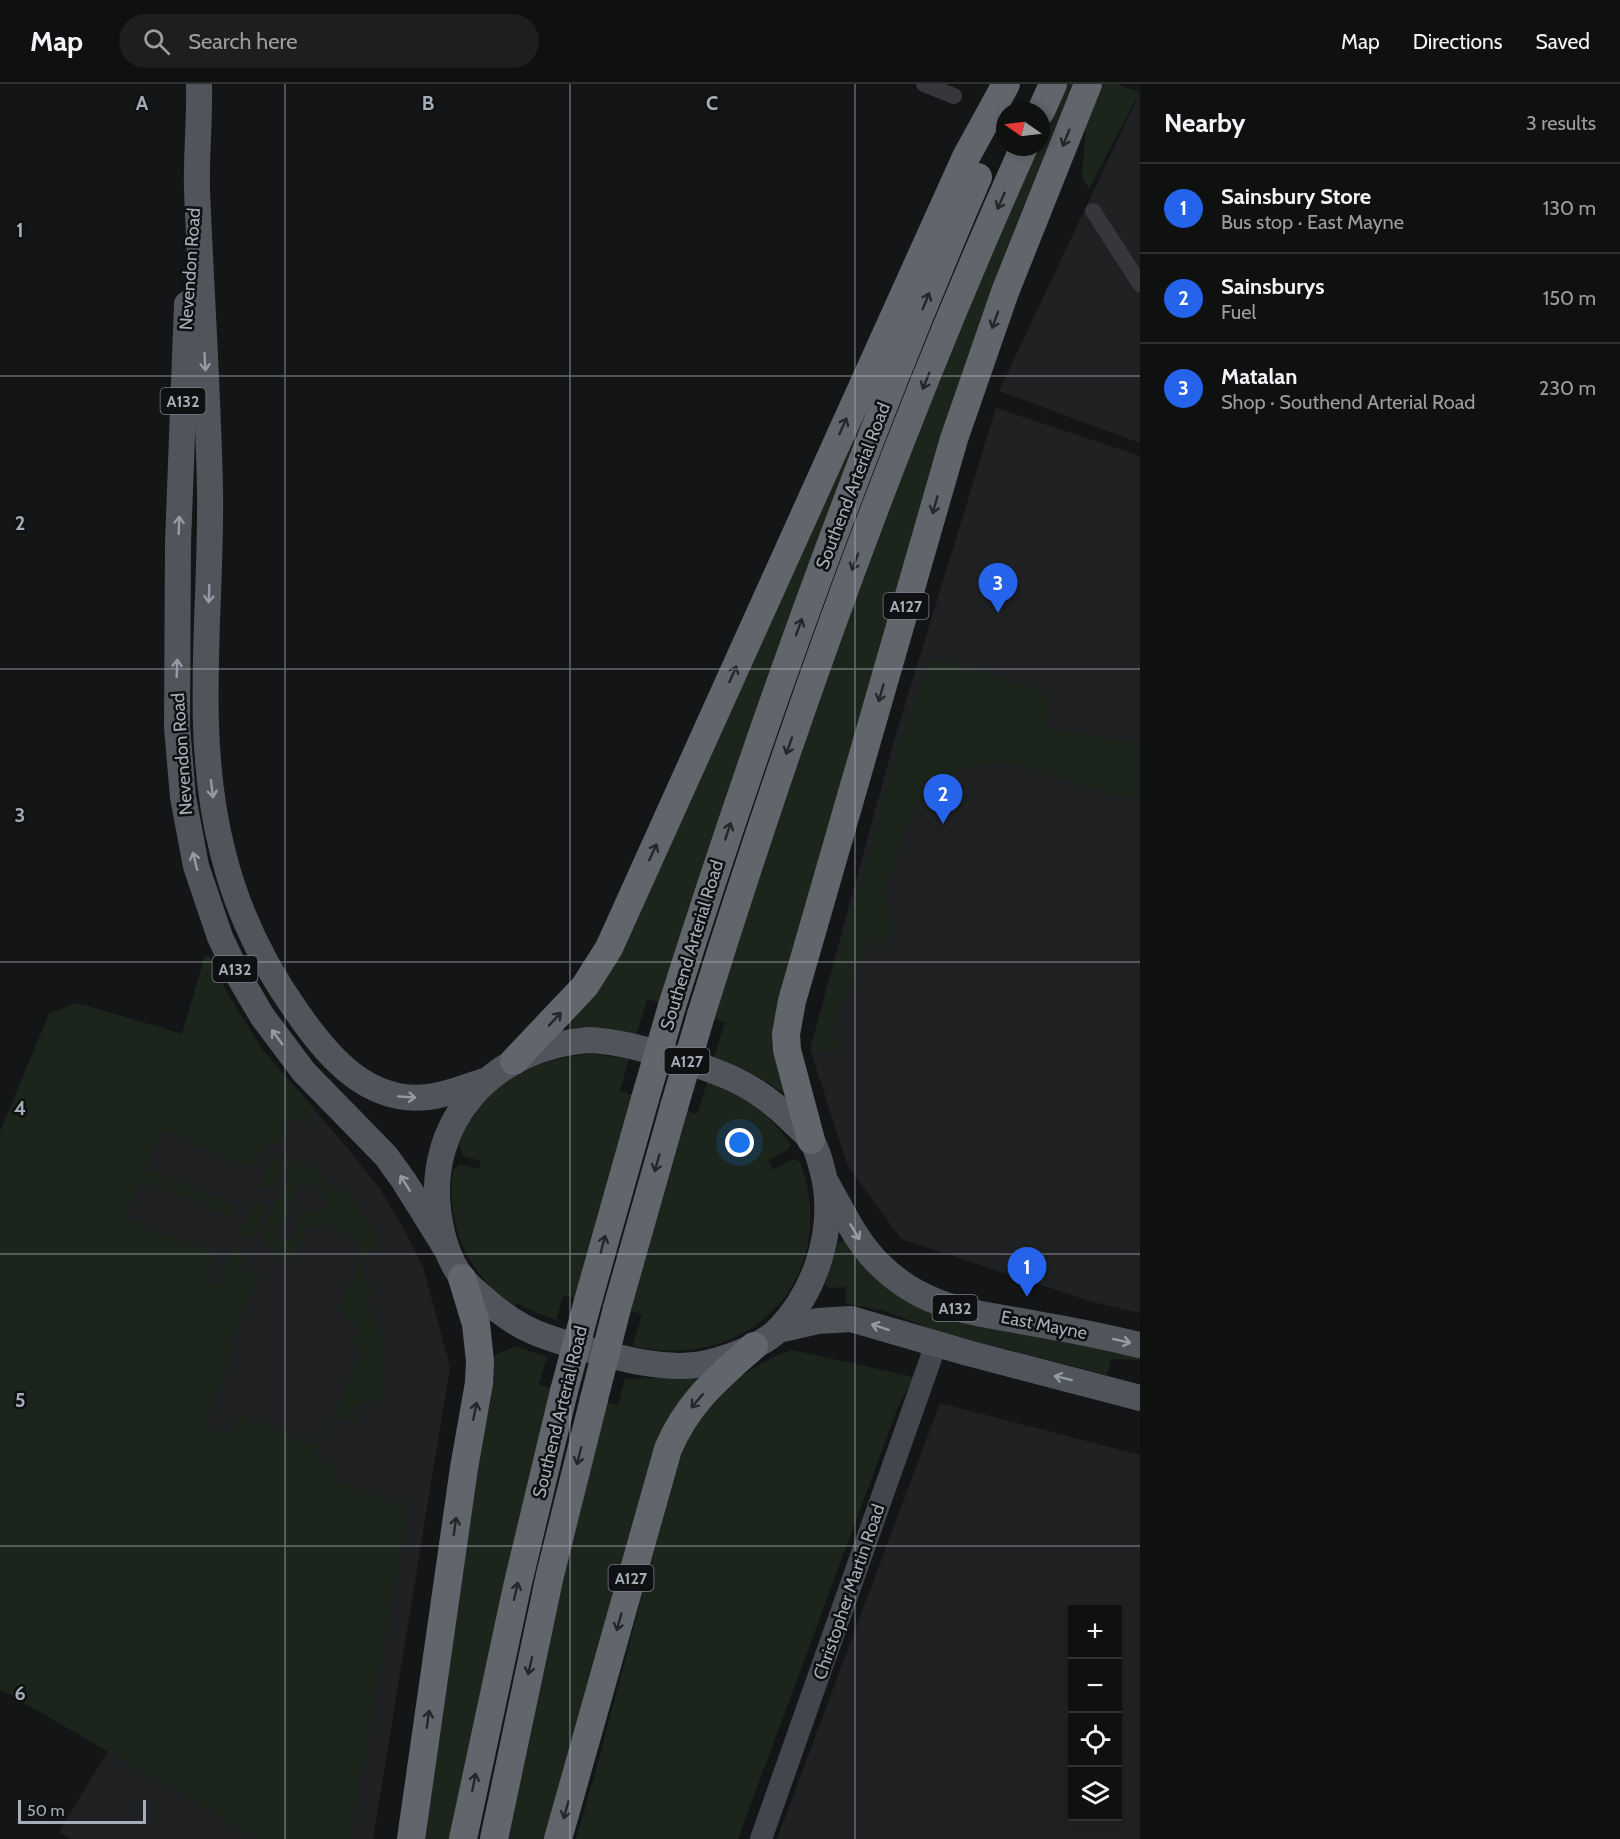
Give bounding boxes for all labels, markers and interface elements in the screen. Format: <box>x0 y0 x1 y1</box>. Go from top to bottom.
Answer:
search box <box>119 14 539 68</box>
text: Map <box>30 24 83 58</box>
icon: search <box>140 25 173 58</box>
text: Search here <box>188 28 297 55</box>
text: Map <box>1341 29 1380 54</box>
text: Directions <box>1413 29 1502 54</box>
text: Saved <box>1535 29 1590 54</box>
text: A <box>136 91 149 115</box>
text: B <box>422 91 434 115</box>
text: C <box>706 91 718 115</box>
north arrow <box>996 102 1050 156</box>
text: Nearby <box>1164 107 1245 139</box>
text: 3 results <box>1526 111 1596 135</box>
one-way arrow <box>1060 129 1071 147</box>
text: Sainsbury Store <box>1221 183 1371 210</box>
one-way arrow <box>995 191 1006 209</box>
text: 1 <box>1180 196 1187 220</box>
text: 130 m <box>1543 196 1596 220</box>
street label: Nevendon Road <box>175 207 205 331</box>
text: Bus stop · East Mayne <box>1221 210 1404 234</box>
text: 1 <box>16 218 24 242</box>
text: Sainsburys <box>1221 273 1324 300</box>
text: 2 <box>1178 286 1189 310</box>
text: 150 m <box>1543 286 1596 310</box>
one-way arrow <box>921 292 932 311</box>
text: Fuel <box>1221 300 1256 324</box>
one-way arrow <box>988 310 999 329</box>
one-way arrow <box>199 351 210 371</box>
text: Matalan <box>1221 363 1297 390</box>
one-way arrow <box>920 371 931 389</box>
text: 3 <box>1178 376 1189 400</box>
text: 230 m <box>1539 376 1596 400</box>
road number: A132 <box>160 388 206 414</box>
text: Shop · Southend Arterial Road <box>1221 390 1475 414</box>
street label: Southend Arterial Road <box>811 400 895 572</box>
one-way arrow <box>838 418 850 436</box>
one-way arrow <box>929 495 940 514</box>
text: 2 <box>15 511 25 535</box>
one-way arrow <box>173 515 184 535</box>
one-way arrow <box>849 552 860 571</box>
pin: 3 <box>978 564 1018 613</box>
one-way arrow <box>203 583 214 603</box>
road number: A127 <box>884 593 928 619</box>
one-way arrow <box>795 618 806 637</box>
one-way arrow <box>171 658 182 678</box>
one-way arrow <box>727 666 739 684</box>
one-way arrow <box>875 683 886 702</box>
street label: Nevendon Road <box>167 692 197 816</box>
one-way arrow <box>782 736 793 755</box>
pin: 2 <box>924 774 962 824</box>
one-way arrow <box>206 778 217 798</box>
text: 3 <box>15 803 25 827</box>
one-way arrow <box>724 822 735 841</box>
one-way arrow <box>648 843 659 861</box>
one-way arrow <box>188 852 200 871</box>
street label: Southend Arterial Road <box>656 857 728 1033</box>
road number: A132 <box>212 956 258 982</box>
one-way arrow <box>548 1012 562 1027</box>
one-way arrow <box>271 1029 283 1045</box>
road number: A127 <box>664 1048 710 1074</box>
one-way arrow <box>397 1091 416 1102</box>
text: 4 <box>14 1096 26 1120</box>
your location <box>725 1128 754 1157</box>
one-way arrow <box>651 1154 663 1173</box>
one-way arrow <box>399 1175 411 1192</box>
one-way arrow <box>849 1223 861 1240</box>
one-way arrow <box>598 1235 610 1254</box>
pin: 1 <box>1008 1248 1046 1297</box>
road number: A132 <box>932 1295 978 1321</box>
street label: East Mayne <box>999 1306 1089 1344</box>
one-way arrow <box>871 1321 890 1332</box>
street label: Southend Arterial Road <box>528 1324 592 1500</box>
one-way arrow <box>1112 1336 1131 1347</box>
one-way arrow <box>1054 1371 1073 1383</box>
text: 5 <box>15 1388 25 1412</box>
one-way arrow <box>690 1393 703 1409</box>
one-way arrow <box>470 1401 481 1421</box>
one-way arrow <box>573 1446 585 1465</box>
street label: Christopher Martin Road <box>809 1501 889 1683</box>
one-way arrow <box>450 1516 461 1536</box>
road number: A127 <box>608 1565 654 1591</box>
one-way arrow <box>511 1582 522 1601</box>
map controls <box>1068 1605 1122 1821</box>
button: + <box>1068 1605 1122 1659</box>
one-way arrow <box>612 1613 624 1632</box>
one-way arrow <box>524 1656 535 1675</box>
button: − <box>1068 1659 1122 1713</box>
text: 6 <box>14 1681 26 1705</box>
one-way arrow <box>423 1709 434 1729</box>
button: locate <box>1068 1713 1122 1767</box>
button: layers <box>1068 1767 1122 1821</box>
one-way arrow <box>469 1772 480 1792</box>
scale bar <box>18 1797 146 1824</box>
one-way arrow <box>560 1800 571 1819</box>
text: 50 m <box>27 1801 64 1820</box>

